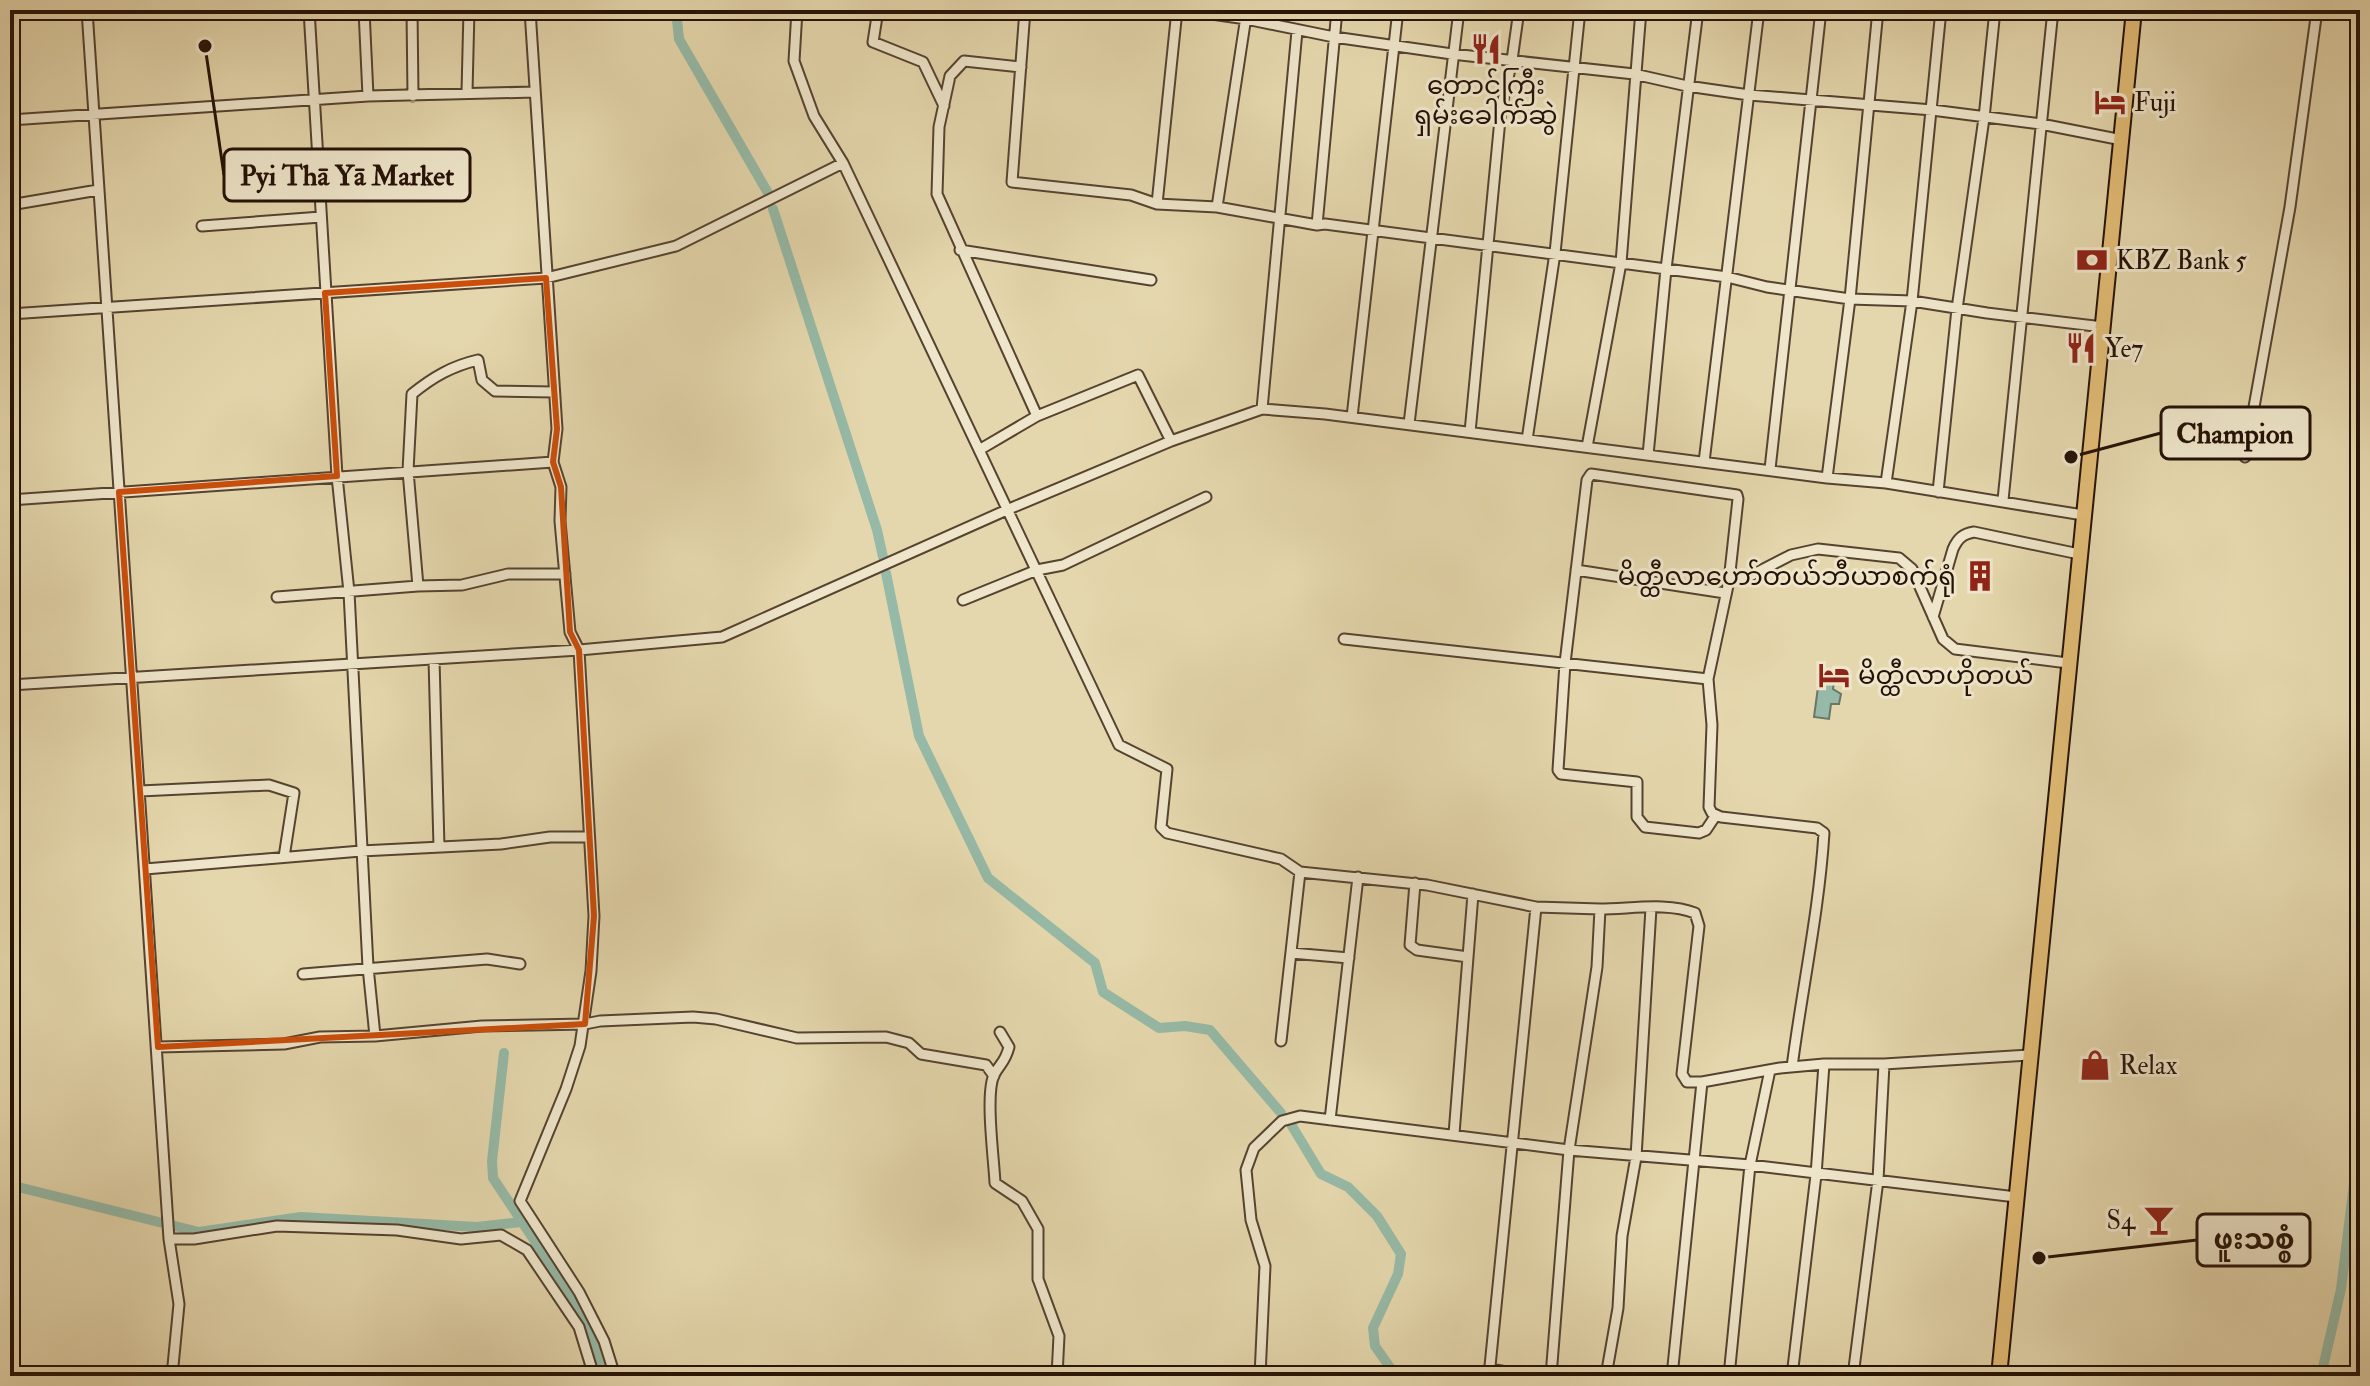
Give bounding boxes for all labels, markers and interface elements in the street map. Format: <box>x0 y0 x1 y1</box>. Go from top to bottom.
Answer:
restaurant icon: တောင်ကြီး ရှမ်းခေါက်ဆွဲ <box>1469 32 1503 66</box>
place label: တောင်ကြီး ရှမ်းခေါက်ဆွဲ <box>1414 68 1558 136</box>
hotel icon: Fuji <box>2093 85 2127 119</box>
place label: Fuji <box>2134 87 2176 119</box>
callout: Pyi Thā Yā Market <box>224 149 470 201</box>
text: Pyi Thā Yā Market <box>240 159 454 194</box>
bank icon: KBZ Bank 5 <box>2075 243 2109 277</box>
place label: KBZ Bank 5 <box>2116 245 2247 277</box>
restaurant icon: Ye7 <box>2064 331 2098 365</box>
place label: Ye7 <box>2105 333 2143 365</box>
callout: Champion <box>2161 407 2310 459</box>
text: Champion <box>2176 417 2294 452</box>
place label: မိတ္ထီလာဟော်တယ်ဘီယာစက်ရုံ <box>1618 559 1956 597</box>
building icon: မိတ္ထီလာဟော်တယ်ဘီယာစက်ရုံ <box>1963 559 1997 593</box>
hotel icon: မိတ္ထီလာဟိုတယ် <box>1817 658 1851 692</box>
place label: မိတ္ထီလာဟိုတယ် <box>1858 658 2034 696</box>
shop icon: Relax <box>2078 1048 2112 1082</box>
place label: Relax <box>2119 1050 2178 1082</box>
bar icon: S4 <box>2142 1203 2176 1237</box>
place label: S4 <box>2107 1205 2136 1237</box>
callout: ဖူးသစ္စံ <box>2197 1214 2310 1266</box>
text: ဖူးသစ္စံ <box>2214 1223 2294 1263</box>

